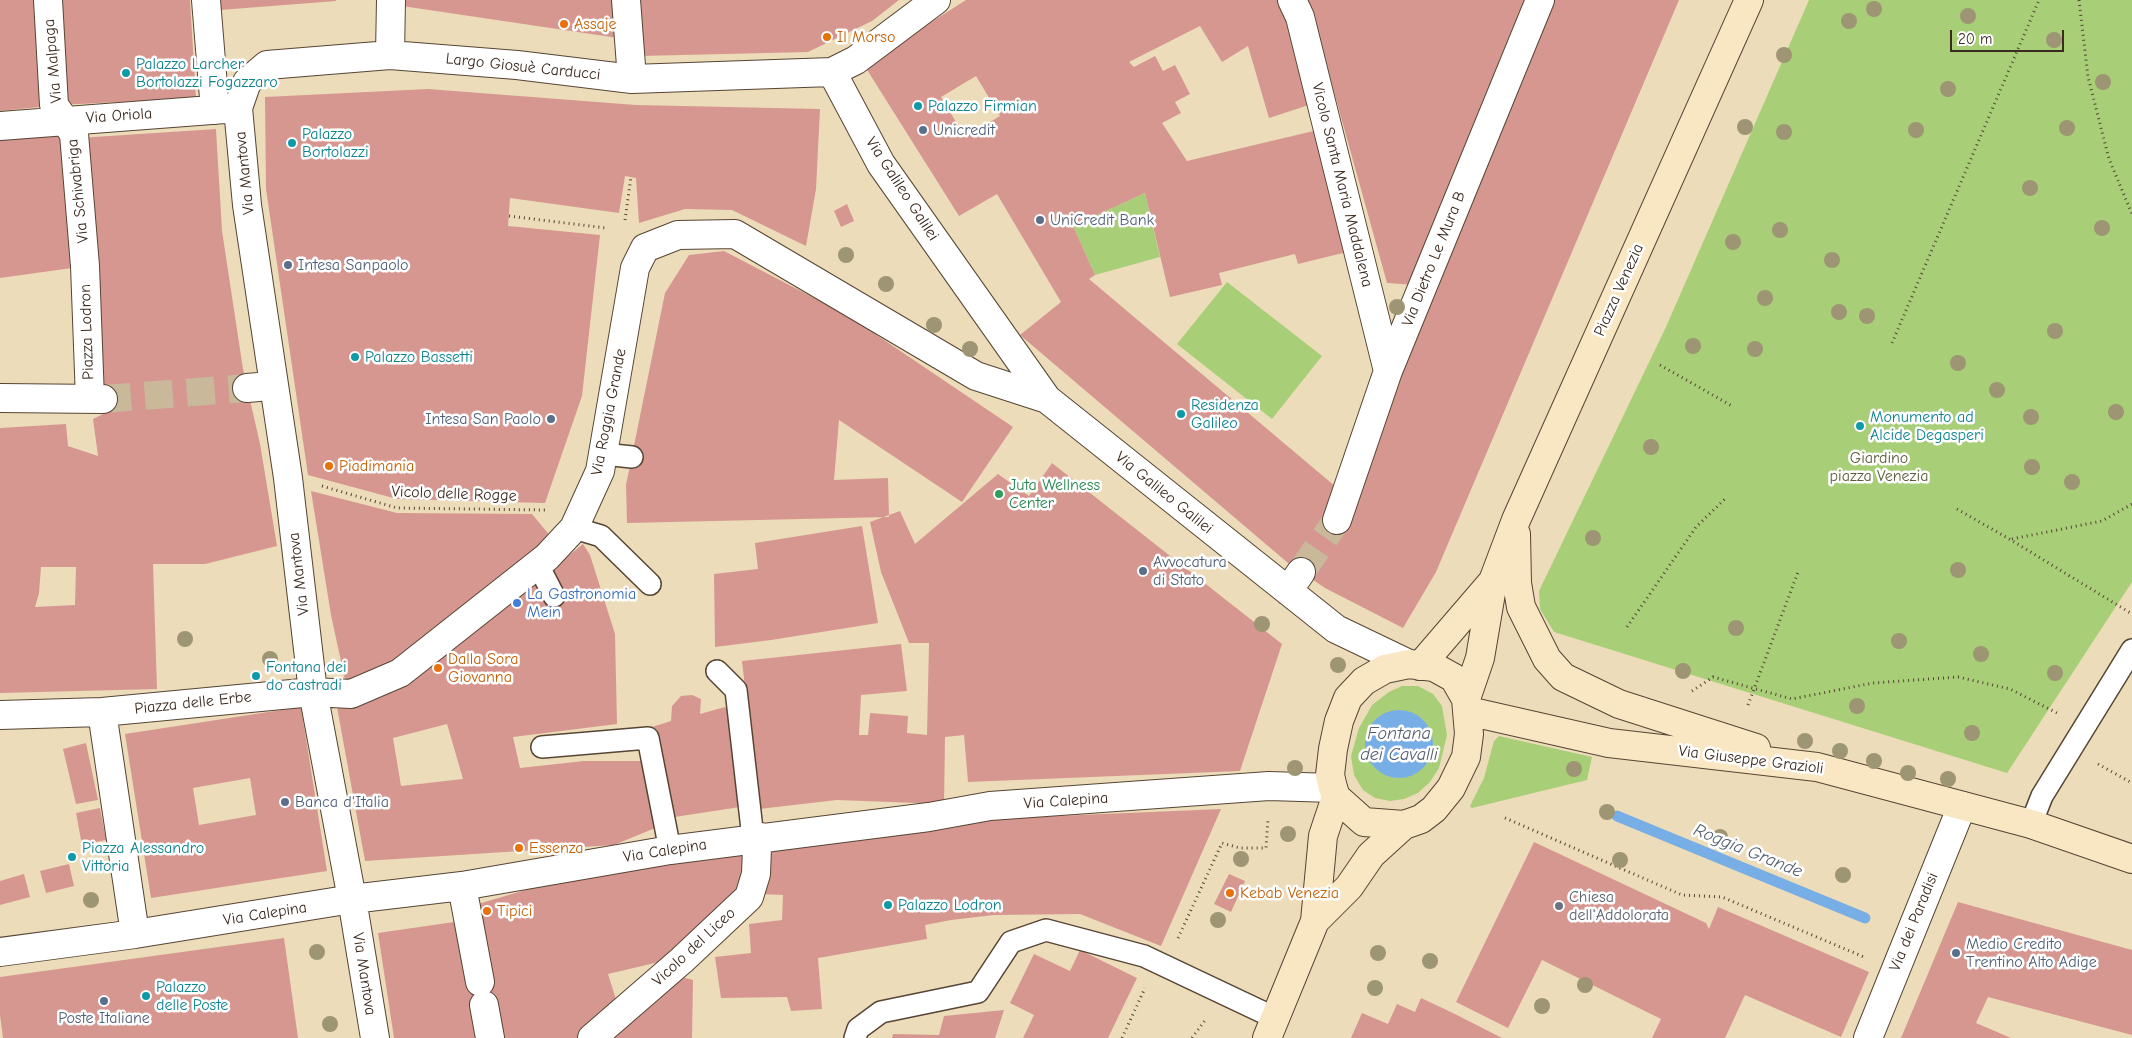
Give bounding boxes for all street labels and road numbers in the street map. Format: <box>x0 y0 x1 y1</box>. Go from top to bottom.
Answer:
street label: Via Malpaga <box>40 18 66 104</box>
street label: Largo Giosuè Carducci <box>445 49 601 85</box>
street label: Vicolo Santa Maria Maddalena <box>1307 81 1377 289</box>
street label: Via Oriola <box>85 104 153 128</box>
street label: Via Mantova <box>231 131 259 215</box>
street label: Via Galileo Galilei <box>861 133 943 245</box>
street label: Via Schivabriga <box>63 138 93 244</box>
street label: Via Dietro Le Mura B <box>1398 189 1470 329</box>
street label: Piazza Venezia <box>1590 241 1648 339</box>
street label: Piazza Lodron <box>76 284 98 380</box>
street label: Via Roggia Grande <box>587 347 631 477</box>
street label: Via Galileo Galilei <box>1111 448 1217 538</box>
street label: Vicolo delle Rogge <box>391 482 517 506</box>
street label: Via Mantova <box>284 531 314 617</box>
street label: Piazza delle Erbe <box>134 687 252 719</box>
street label: Via Giuseppe Grazioli <box>1677 742 1825 778</box>
street label: Via Calepina <box>1023 788 1109 814</box>
street label: Via Calepina <box>622 835 708 867</box>
street label: Via dei Paradisi <box>1886 870 1942 974</box>
street label: Via Calepina <box>222 898 308 930</box>
street label: Vicolo del Liceo <box>648 904 740 990</box>
street label: Via Mantova <box>348 931 380 1017</box>

